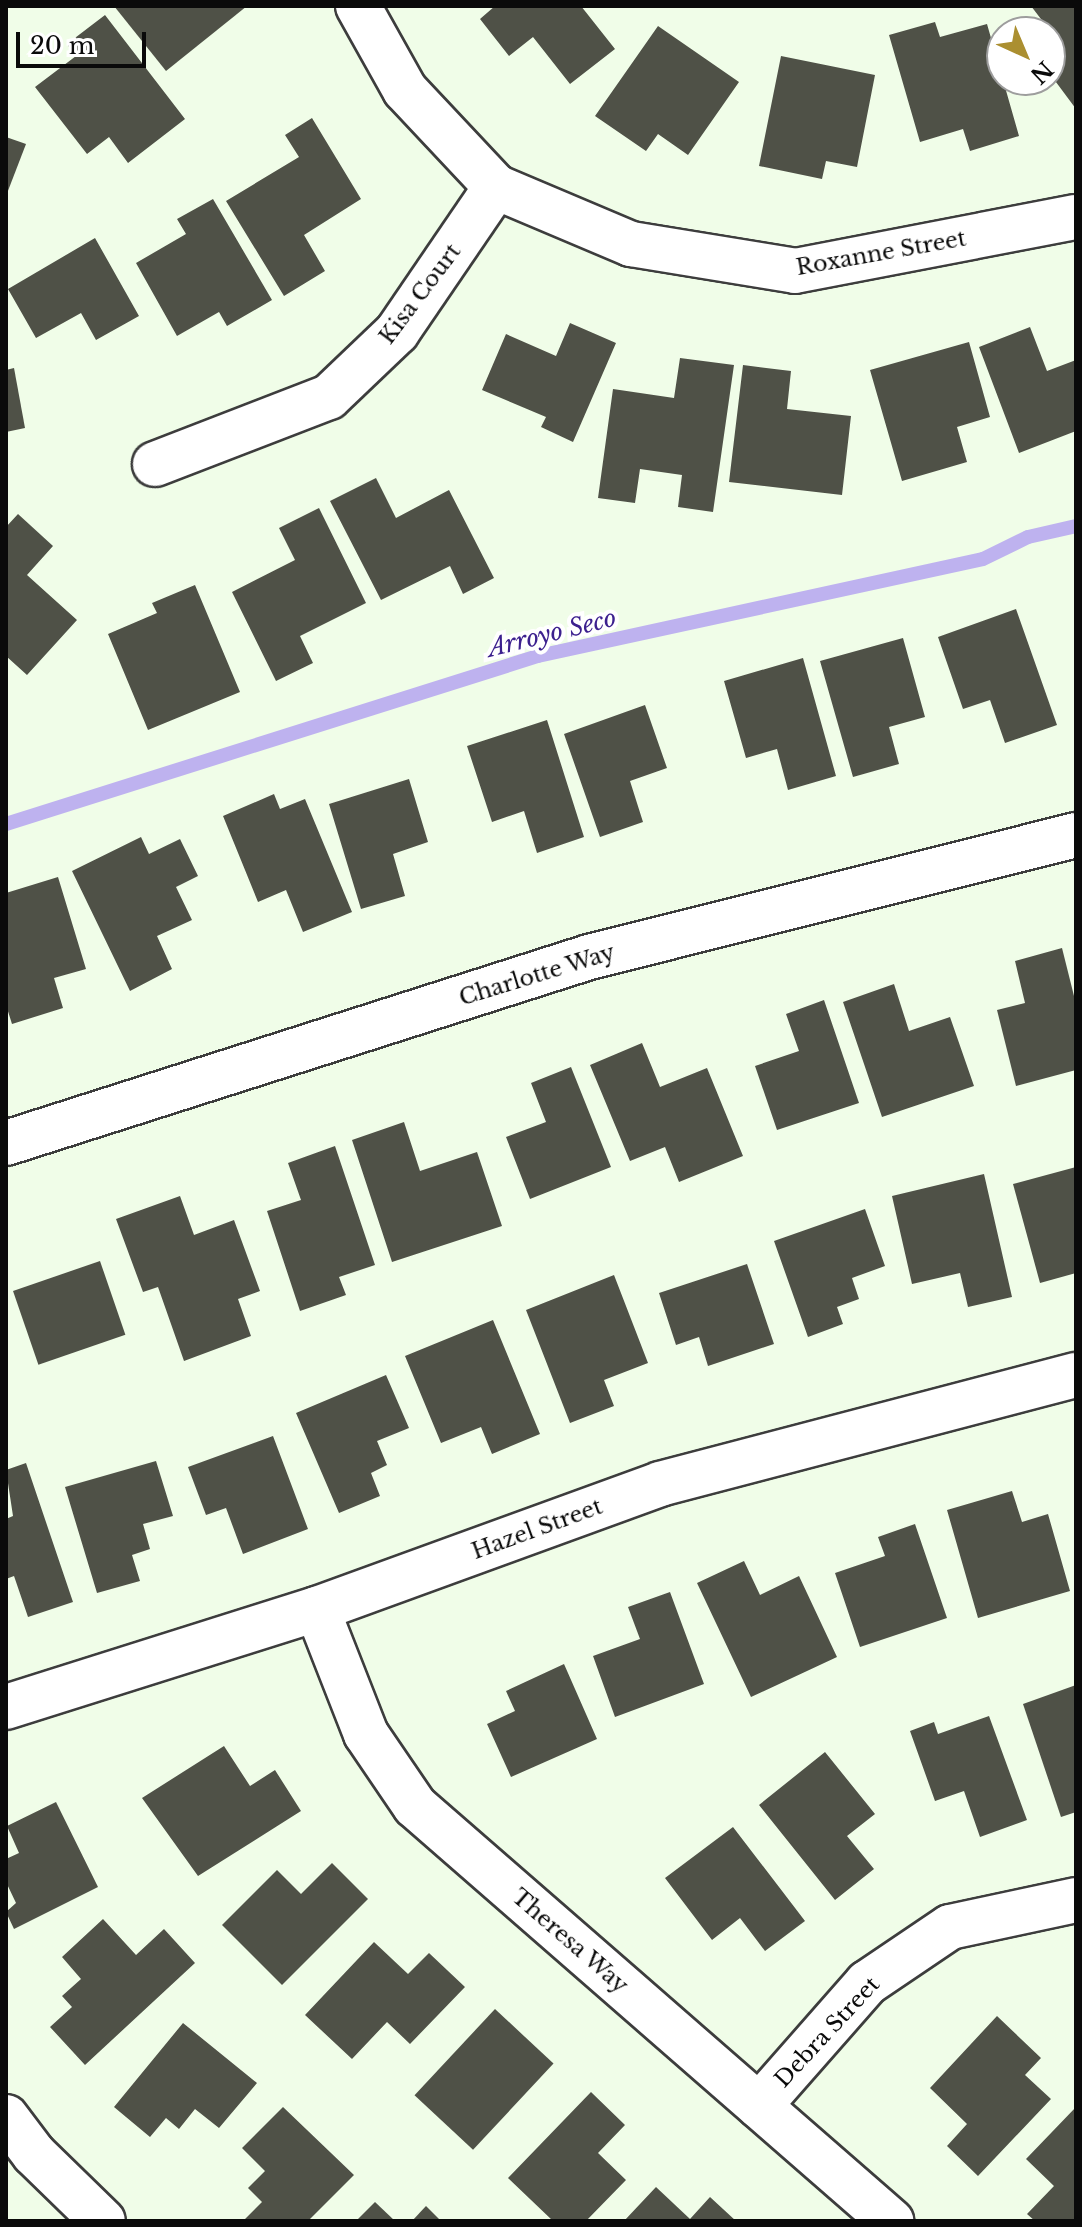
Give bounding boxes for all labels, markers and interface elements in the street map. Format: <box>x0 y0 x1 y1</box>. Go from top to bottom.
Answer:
scale bar <box>20 16 150 66</box>
north arrow <box>986 16 1066 96</box>
text: 20 m <box>30 31 95 60</box>
text: N <box>1025 55 1058 89</box>
street label: Roxanne Street <box>794 225 968 281</box>
street label: Kisa Court <box>374 239 466 349</box>
water label: Arroyo Seco <box>485 603 619 663</box>
street label: Charlotte Way <box>456 939 618 1011</box>
street label: Hazel Street <box>468 1493 606 1565</box>
street label: Theresa Way <box>506 1883 634 1999</box>
street label: Debra Street <box>769 1971 885 2093</box>

